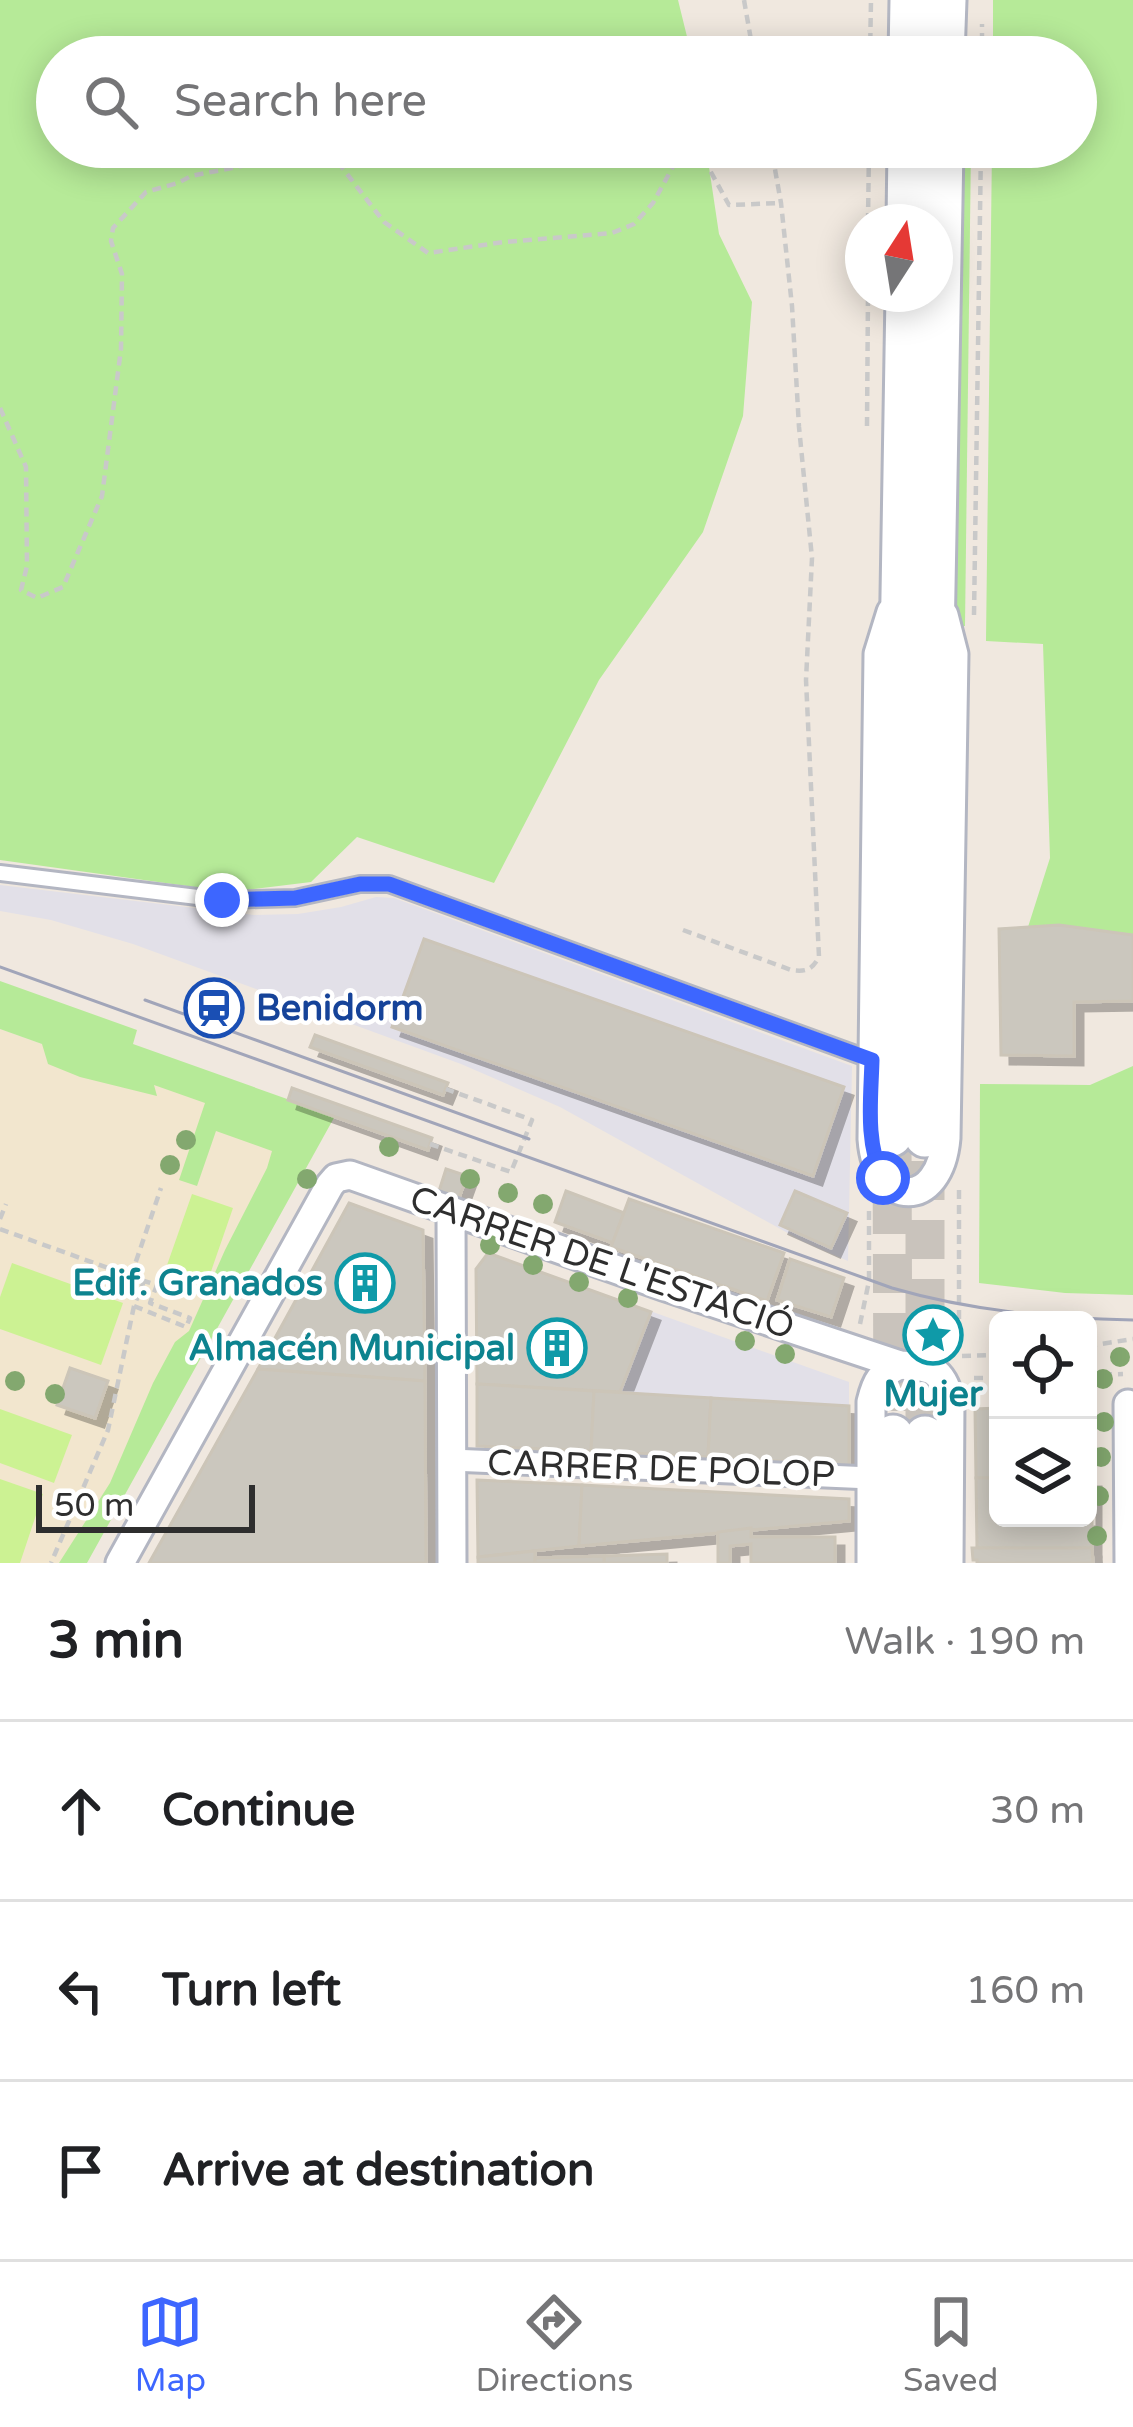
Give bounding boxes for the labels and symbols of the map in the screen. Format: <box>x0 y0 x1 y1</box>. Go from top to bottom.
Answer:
north arrow <box>845 204 953 312</box>
route end <box>195 873 249 927</box>
station icon: Benidorm <box>183 977 245 1039</box>
place label: Benidorm <box>256 987 423 1030</box>
route start <box>856 1151 910 1205</box>
street label: CARRER DE L'ESTACIÓ <box>404 1177 800 1349</box>
building icon: Edif. Granados <box>334 1252 396 1314</box>
place label: Edif. Granados <box>72 1262 323 1305</box>
place icon: Mujer <box>902 1304 964 1366</box>
building icon: Almacén Municipal <box>526 1317 588 1379</box>
place label: Almacén Municipal <box>188 1327 515 1370</box>
place label: Mujer <box>883 1373 984 1416</box>
street label: CARRER DE POLOP <box>486 1441 836 1497</box>
scale bar <box>36 1479 255 1532</box>

